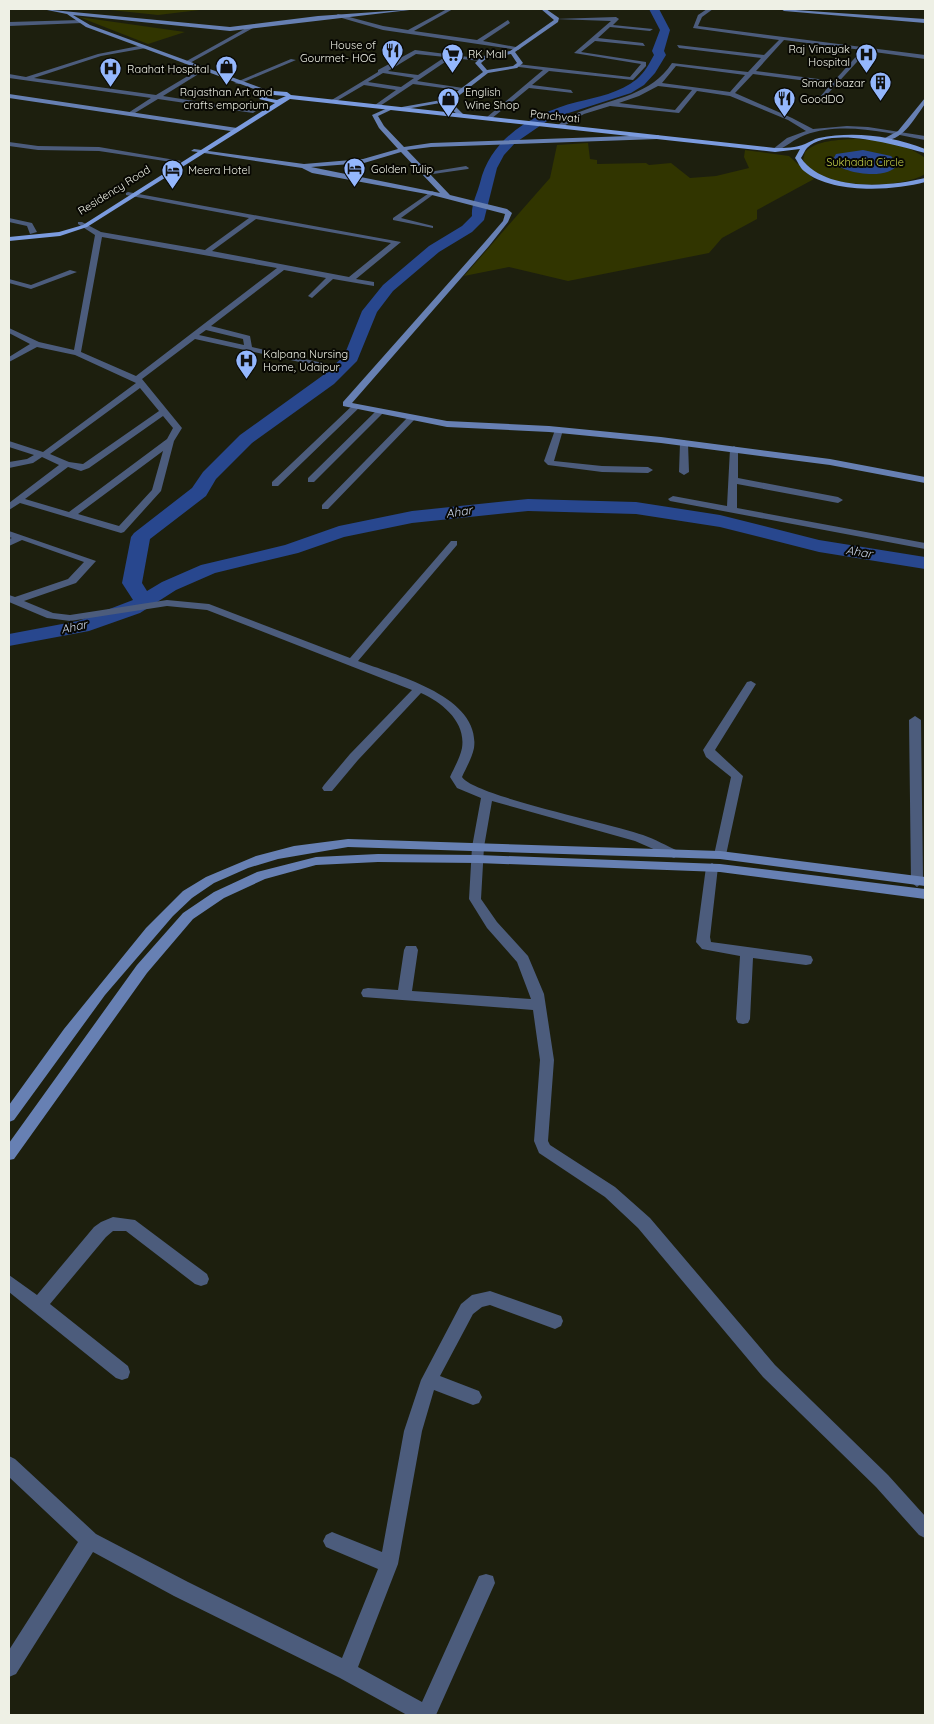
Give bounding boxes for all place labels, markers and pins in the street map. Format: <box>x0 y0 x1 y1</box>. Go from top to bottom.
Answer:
place label: House of Gourmet- HOG <box>300 38 376 65</box>
restaurant icon: House of Gourmet- HOG <box>380 39 404 70</box>
supermarket icon: RK Mall <box>440 42 464 73</box>
place label: Raj Vinayak Hospital <box>788 42 850 69</box>
hospital icon: Raj Vinayak Hospital <box>854 43 878 74</box>
place label: RK Mall <box>468 47 507 61</box>
shop icon: Rajasthan Art and crafts emporium <box>214 54 238 85</box>
hospital icon: Raahat Hospital <box>99 57 123 88</box>
place label: Raahat Hospital <box>127 62 209 76</box>
building icon: Smart bazar <box>869 71 893 102</box>
place label: Smart bazar <box>802 76 866 90</box>
place label: Rajasthan Art and crafts emporium <box>180 85 272 112</box>
place label: English Wine Shop <box>465 85 520 112</box>
shop icon: English Wine Shop <box>437 86 461 117</box>
restaurant icon: GoodDO <box>772 87 796 118</box>
place label: GoodDO <box>800 92 844 106</box>
hotel icon: Golden Tulip <box>343 157 367 188</box>
hotel icon: Meera Hotel <box>160 158 184 189</box>
place label: Golden Tulip <box>371 162 433 176</box>
place label: Meera Hotel <box>188 163 250 177</box>
place label: Kalpana Nursing Home, Udaipur <box>263 347 348 374</box>
hospital icon: Kalpana Nursing Home, Udaipur <box>235 348 259 379</box>

